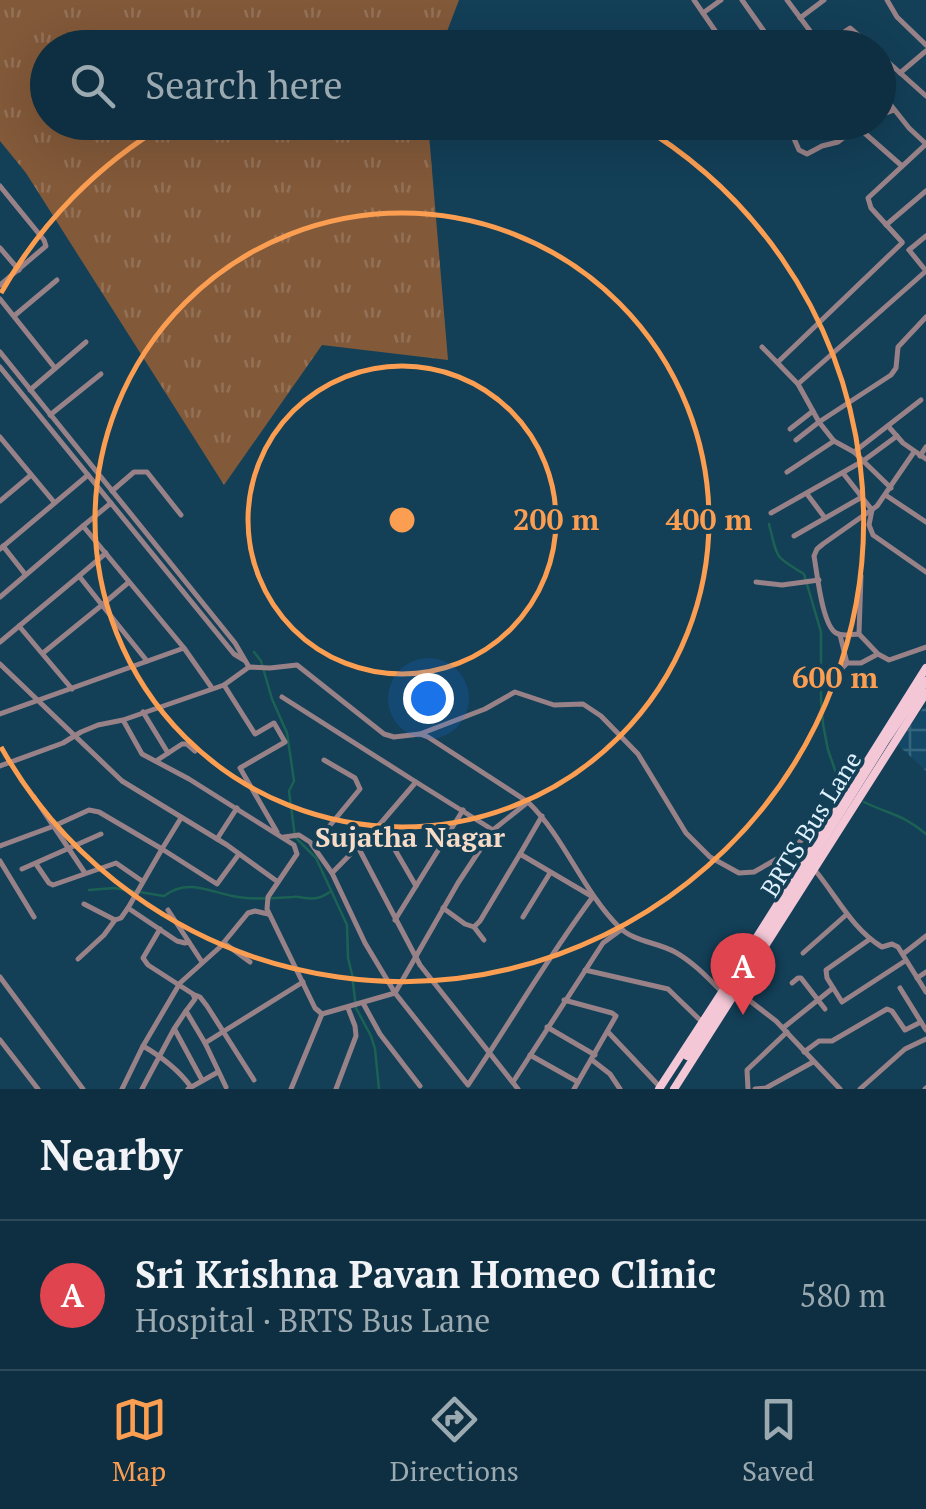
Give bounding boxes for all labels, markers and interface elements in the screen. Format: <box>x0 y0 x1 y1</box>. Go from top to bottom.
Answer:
search box <box>30 30 896 140</box>
icon: search <box>65 58 120 113</box>
text: Search here <box>145 60 343 110</box>
text: 200 m <box>513 499 600 539</box>
text: 400 m <box>666 499 753 539</box>
centre of rings <box>384 502 420 538</box>
text: 600 m <box>792 657 879 697</box>
your location <box>403 673 454 724</box>
street label: BRTS Bus Lane <box>753 745 868 903</box>
district label: Sujatha Nagar <box>315 818 505 855</box>
pin: A <box>710 932 776 1015</box>
text: Nearby <box>40 1126 182 1182</box>
text: Sri Krishna Pavan Homeo Clinic <box>135 1249 716 1299</box>
text: A <box>61 1274 84 1316</box>
text: 580 m <box>799 1274 886 1316</box>
text: Hospital · BRTS Bus Lane <box>135 1299 490 1341</box>
tab: Map <box>112 1392 167 1489</box>
tab: Directions <box>390 1392 519 1489</box>
tab: Saved <box>742 1392 814 1489</box>

